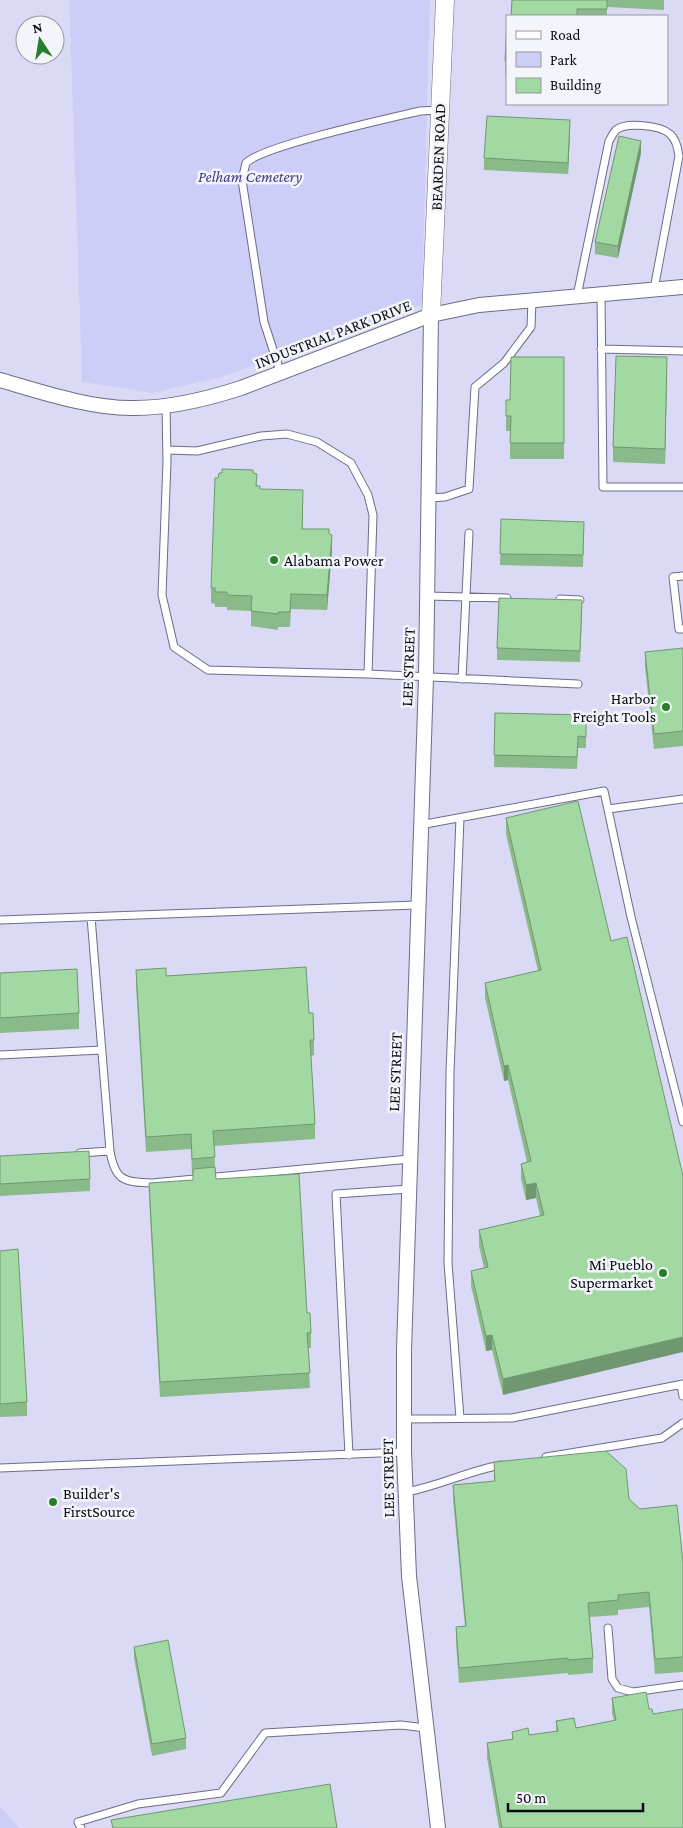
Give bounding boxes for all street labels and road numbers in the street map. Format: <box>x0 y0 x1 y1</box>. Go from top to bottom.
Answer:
street label: BEARDEN ROAD <box>428 103 448 211</box>
street label: INDUSTRIAL PARK DRIVE <box>252 296 414 372</box>
street label: LEE STREET <box>398 627 418 707</box>
street label: LEE STREET <box>385 1032 405 1112</box>
street label: LEE STREET <box>379 1438 397 1518</box>

